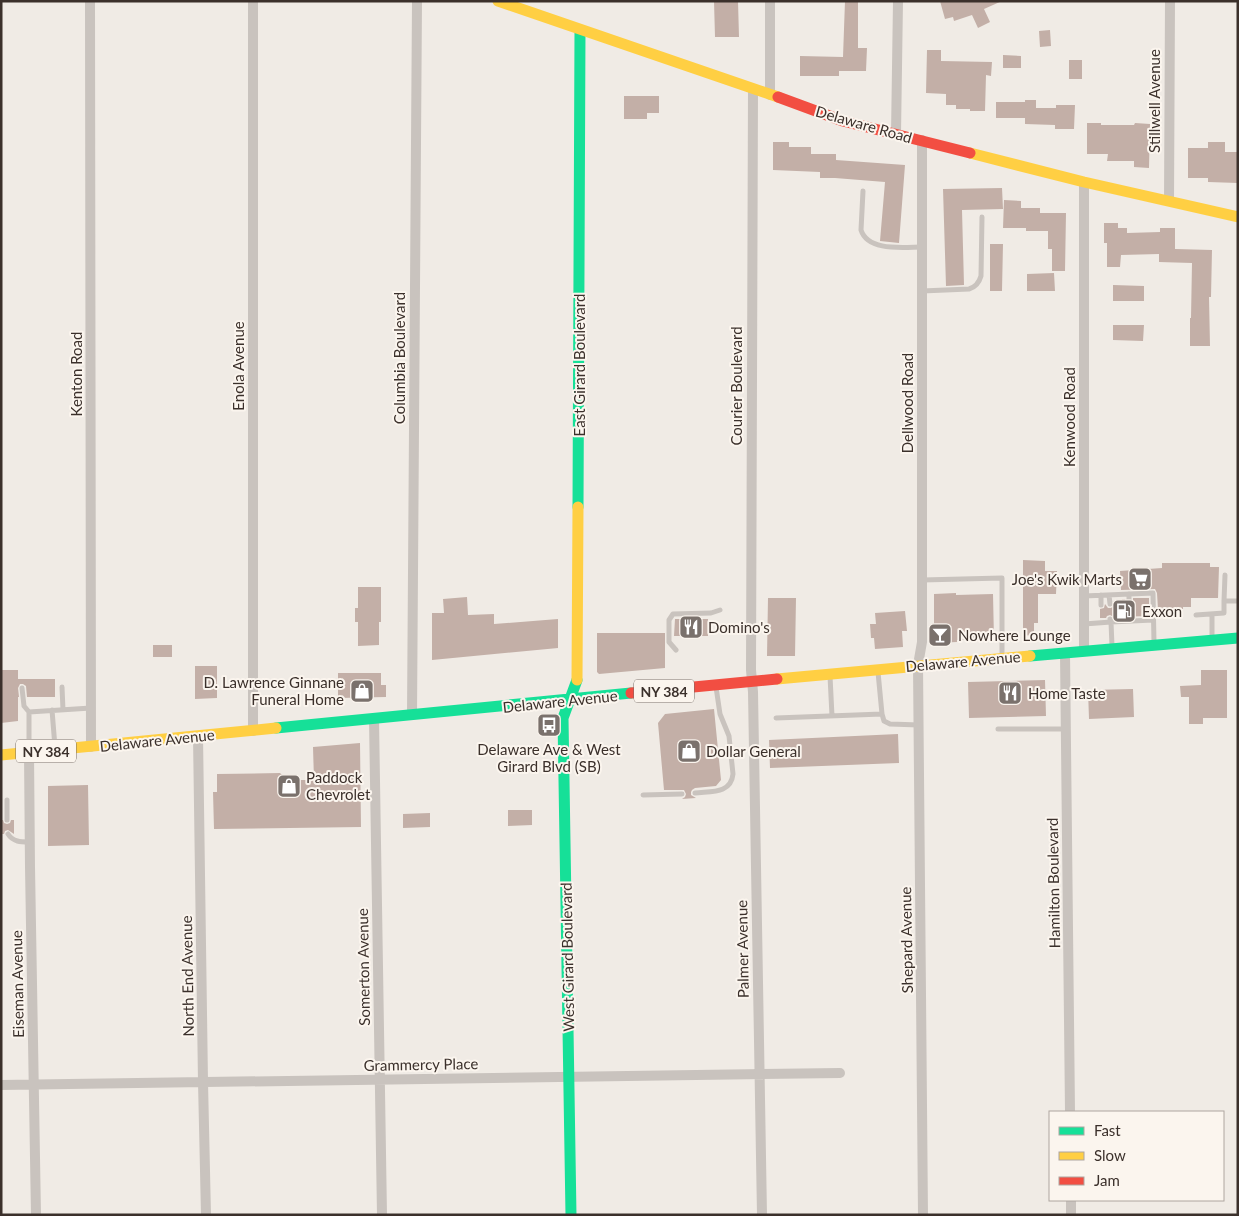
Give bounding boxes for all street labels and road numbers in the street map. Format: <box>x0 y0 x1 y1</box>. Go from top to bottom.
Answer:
street label: Stillwell Avenue <box>1145 49 1163 153</box>
street label: Delaware Road <box>814 102 914 146</box>
street label: Columbia Boulevard <box>390 292 408 424</box>
street label: East Girard Boulevard <box>570 294 588 436</box>
street label: Enola Avenue <box>229 321 247 411</box>
street label: Courier Boulevard <box>727 326 745 446</box>
street label: Kenton Road <box>67 332 85 416</box>
street label: Dellwood Road <box>898 353 916 453</box>
street label: Kenwood Road <box>1060 367 1078 467</box>
street label: Delaware Avenue <box>905 647 1021 675</box>
road number: NY 384 <box>634 679 694 702</box>
street label: Delaware Avenue <box>502 686 618 716</box>
street label: Delaware Avenue <box>99 725 215 755</box>
road number: NY 384 <box>16 739 76 762</box>
street label: Hamilton Boulevard <box>1043 818 1063 948</box>
street label: West Girard Boulevard <box>557 882 577 1032</box>
street label: Shepard Avenue <box>896 886 916 994</box>
street label: Palmer Avenue <box>732 900 752 998</box>
street label: Somerton Avenue <box>353 908 373 1026</box>
street label: North End Avenue <box>177 915 197 1037</box>
street label: Eiseman Avenue <box>7 930 27 1038</box>
street label: Grammercy Place <box>364 1054 479 1074</box>

